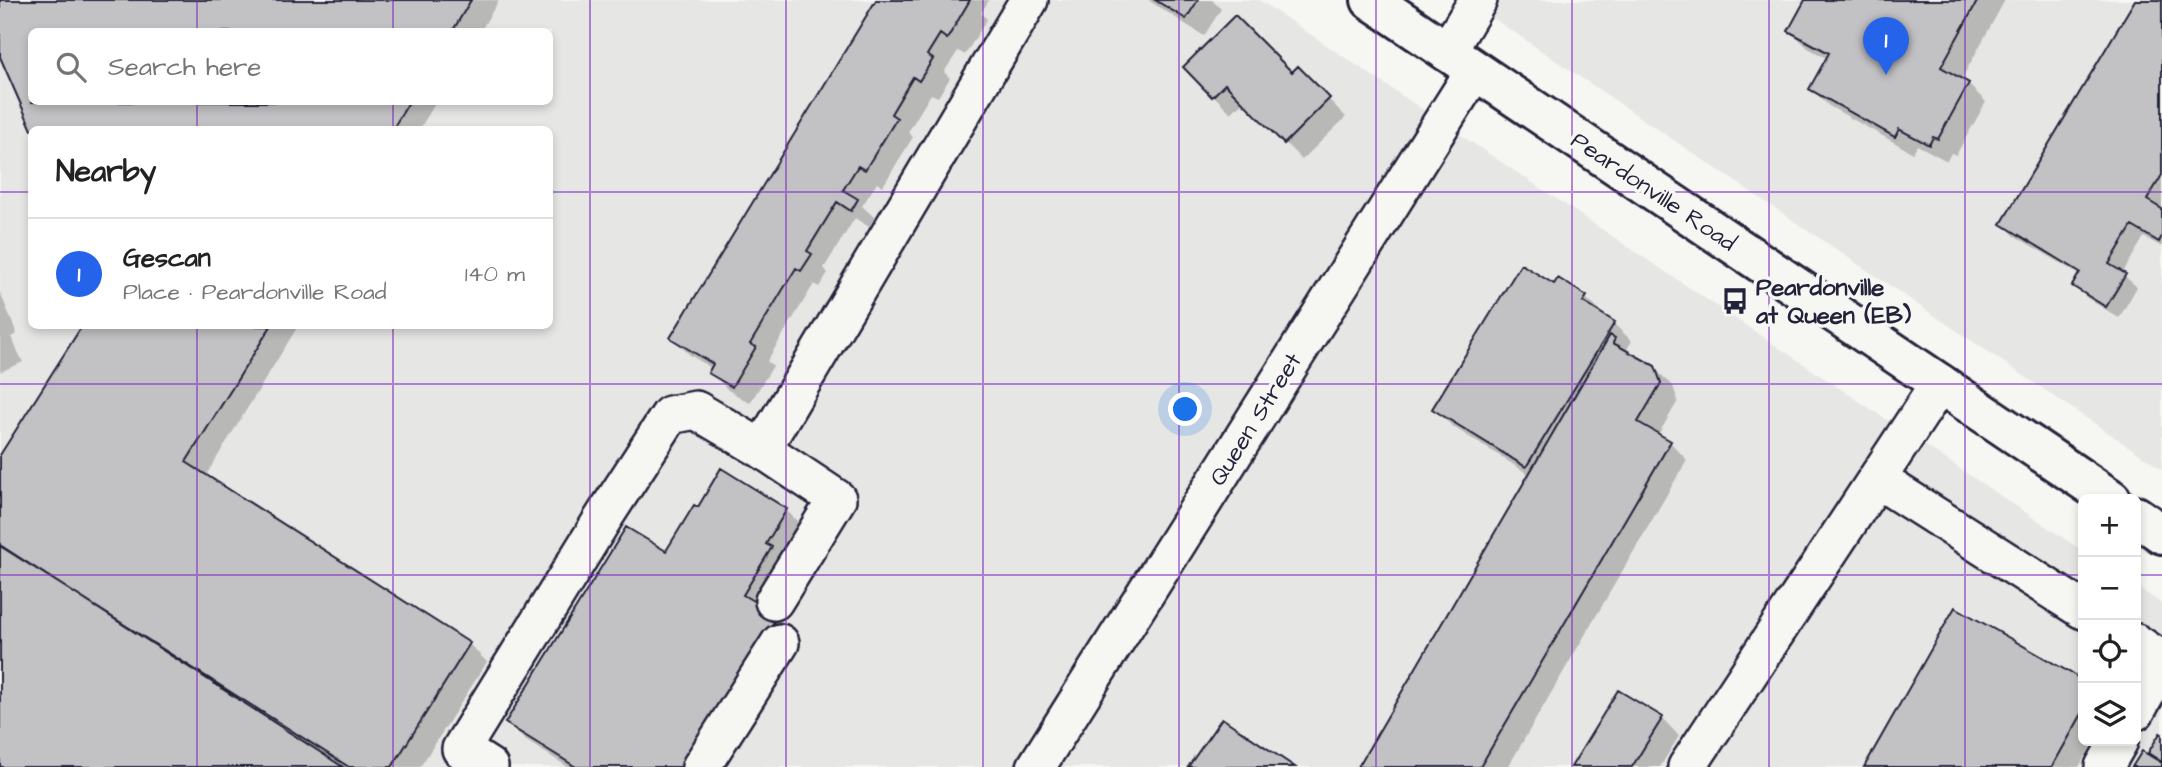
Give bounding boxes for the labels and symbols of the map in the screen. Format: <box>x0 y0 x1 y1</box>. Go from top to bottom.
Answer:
pin: 1 <box>1863 17 1909 75</box>
street label: Peardonville Road <box>1564 124 1743 260</box>
place label: Peardonville at Queen (EB) <box>1755 271 1912 333</box>
bus stop icon: Peardonville at Queen (EB) <box>1720 286 1750 316</box>
street label: Queen Street <box>1201 346 1310 493</box>
your location <box>1168 392 1202 426</box>

